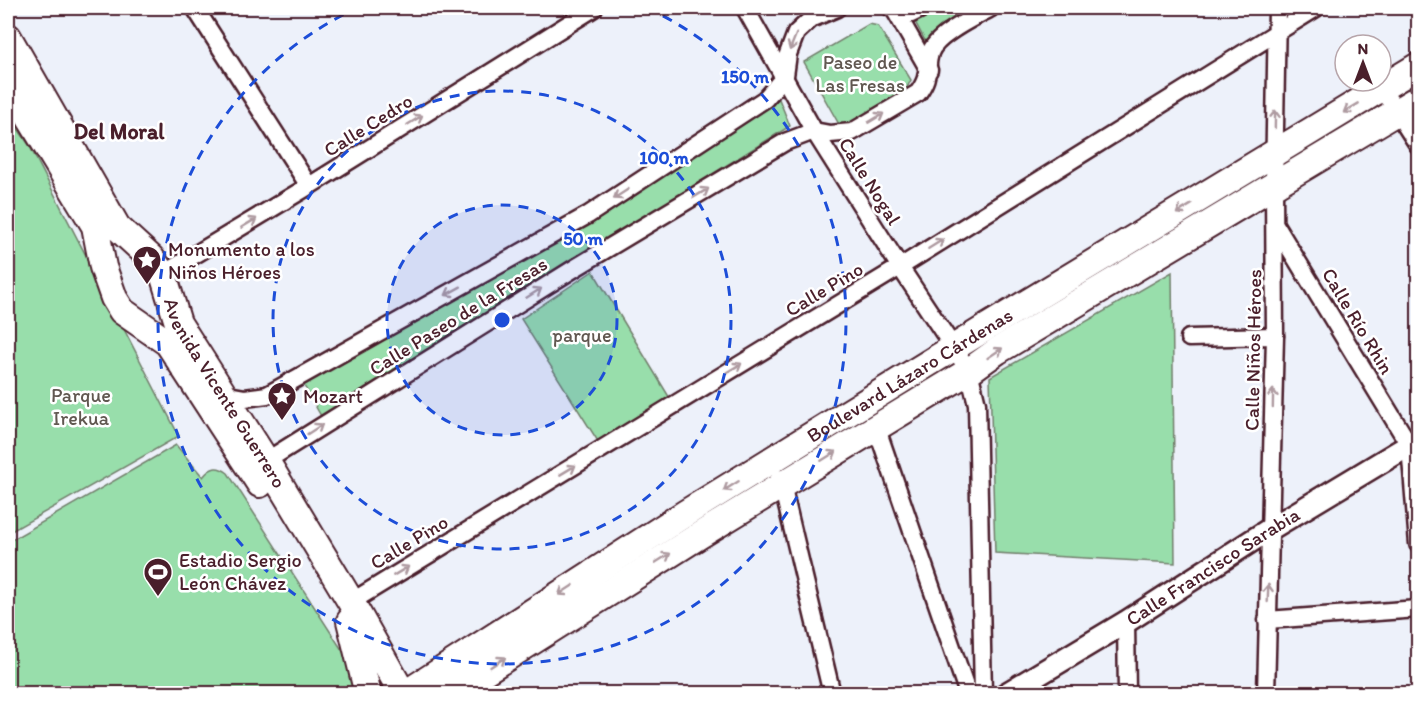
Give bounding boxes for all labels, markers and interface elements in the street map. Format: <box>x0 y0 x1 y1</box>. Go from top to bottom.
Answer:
one-way arrow <box>787 33 798 51</box>
north arrow <box>1333 33 1393 93</box>
text: N <box>1358 39 1368 58</box>
park label: Paseo de Las Fresas <box>815 50 905 97</box>
text: 150 m <box>721 66 770 88</box>
street label: Calle Cedro <box>319 88 417 162</box>
one-way arrow <box>1343 102 1360 114</box>
one-way arrow <box>1270 110 1281 130</box>
one-way arrow <box>867 111 884 123</box>
one-way arrow <box>406 114 423 126</box>
district label: Del Moral <box>73 118 165 145</box>
street label: Calle Nogal <box>834 133 906 229</box>
text: 100 m <box>639 147 690 169</box>
one-way arrow <box>692 186 709 198</box>
one-way arrow <box>613 187 630 200</box>
one-way arrow <box>1176 203 1193 215</box>
one-way arrow <box>240 216 257 228</box>
text: 50 m <box>563 228 604 250</box>
place label: Monumento a los Niños Héroes <box>168 237 315 284</box>
one-way arrow <box>927 238 944 250</box>
place icon: Monumento a los Niños Héroes <box>131 244 163 286</box>
street label: Calle Paseo de la Fresas <box>365 251 551 381</box>
street label: Calle Pino <box>781 256 867 322</box>
street label: Calle Río Rhin <box>1317 264 1399 379</box>
street label: Calle Niños Héroes <box>1240 269 1266 431</box>
one-way arrow <box>445 285 462 297</box>
one-way arrow <box>525 287 542 299</box>
street label: Avenida Vicente Guerrero <box>159 295 291 492</box>
street label: Boulevard Lázaro Cárdenas <box>802 302 1017 448</box>
centre of rings <box>492 310 512 330</box>
park label: parque <box>552 323 612 347</box>
one-way arrow <box>986 347 1003 359</box>
one-way arrow <box>725 362 742 374</box>
place icon: Mozart <box>266 380 298 422</box>
park label: Parque Irekua <box>51 383 111 430</box>
place label: Mozart <box>303 384 363 408</box>
one-way arrow <box>1268 389 1279 409</box>
one-way arrow <box>306 423 323 435</box>
one-way arrow <box>821 449 838 462</box>
one-way arrow <box>559 463 576 475</box>
one-way arrow <box>723 480 740 492</box>
street label: Calle Francisco Sarabia <box>1121 502 1304 631</box>
street label: Calle Pino <box>366 509 452 575</box>
place label: Estadio Sergio León Chávez <box>179 548 302 595</box>
one-way arrow <box>654 551 671 563</box>
sports icon: Estadio Sergio León Chávez <box>142 556 174 598</box>
one-way arrow <box>392 565 409 577</box>
one-way arrow <box>558 584 575 596</box>
one-way arrow <box>1262 584 1274 604</box>
one-way arrow <box>489 655 506 667</box>

